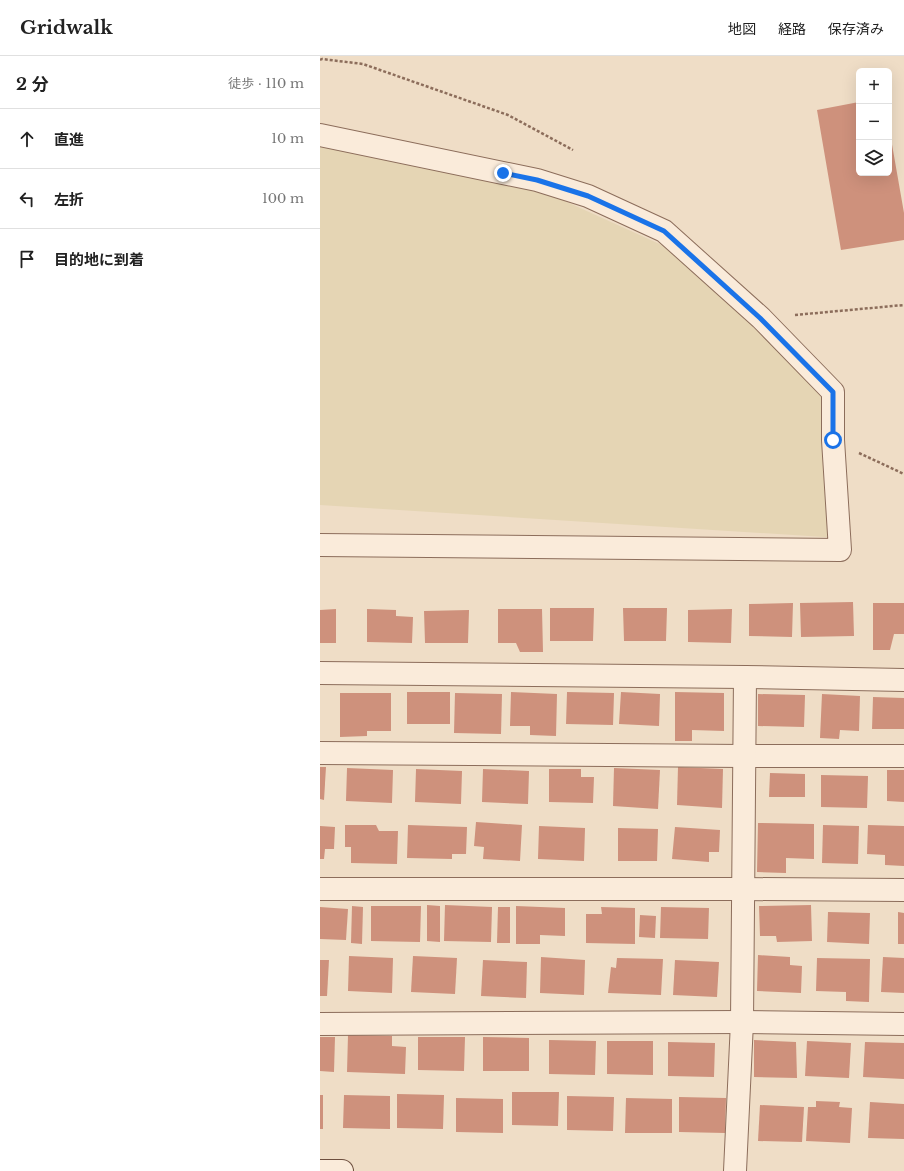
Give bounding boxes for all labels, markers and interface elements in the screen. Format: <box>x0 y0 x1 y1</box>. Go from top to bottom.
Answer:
text: Gridwalk <box>20 16 113 39</box>
text: 地図 <box>728 20 756 38</box>
text: 経路 <box>778 20 806 38</box>
text: 保存済み <box>828 20 884 38</box>
map controls <box>856 68 892 176</box>
button: + <box>856 68 892 104</box>
text: 2 分 <box>16 74 49 95</box>
text: 徒歩 · 110 m <box>228 75 304 92</box>
button: − <box>856 104 892 140</box>
icon: ahead <box>16 128 38 150</box>
text: 直進 <box>54 130 84 149</box>
text: 10 m <box>271 130 304 147</box>
button: layers <box>856 140 892 176</box>
route end <box>494 164 512 182</box>
icon: left <box>16 188 38 210</box>
text: 左折 <box>54 190 84 209</box>
text: 100 m <box>262 190 304 207</box>
icon: arrive <box>16 248 38 270</box>
text: 目的地に到着 <box>54 250 144 269</box>
route start <box>824 431 842 449</box>

